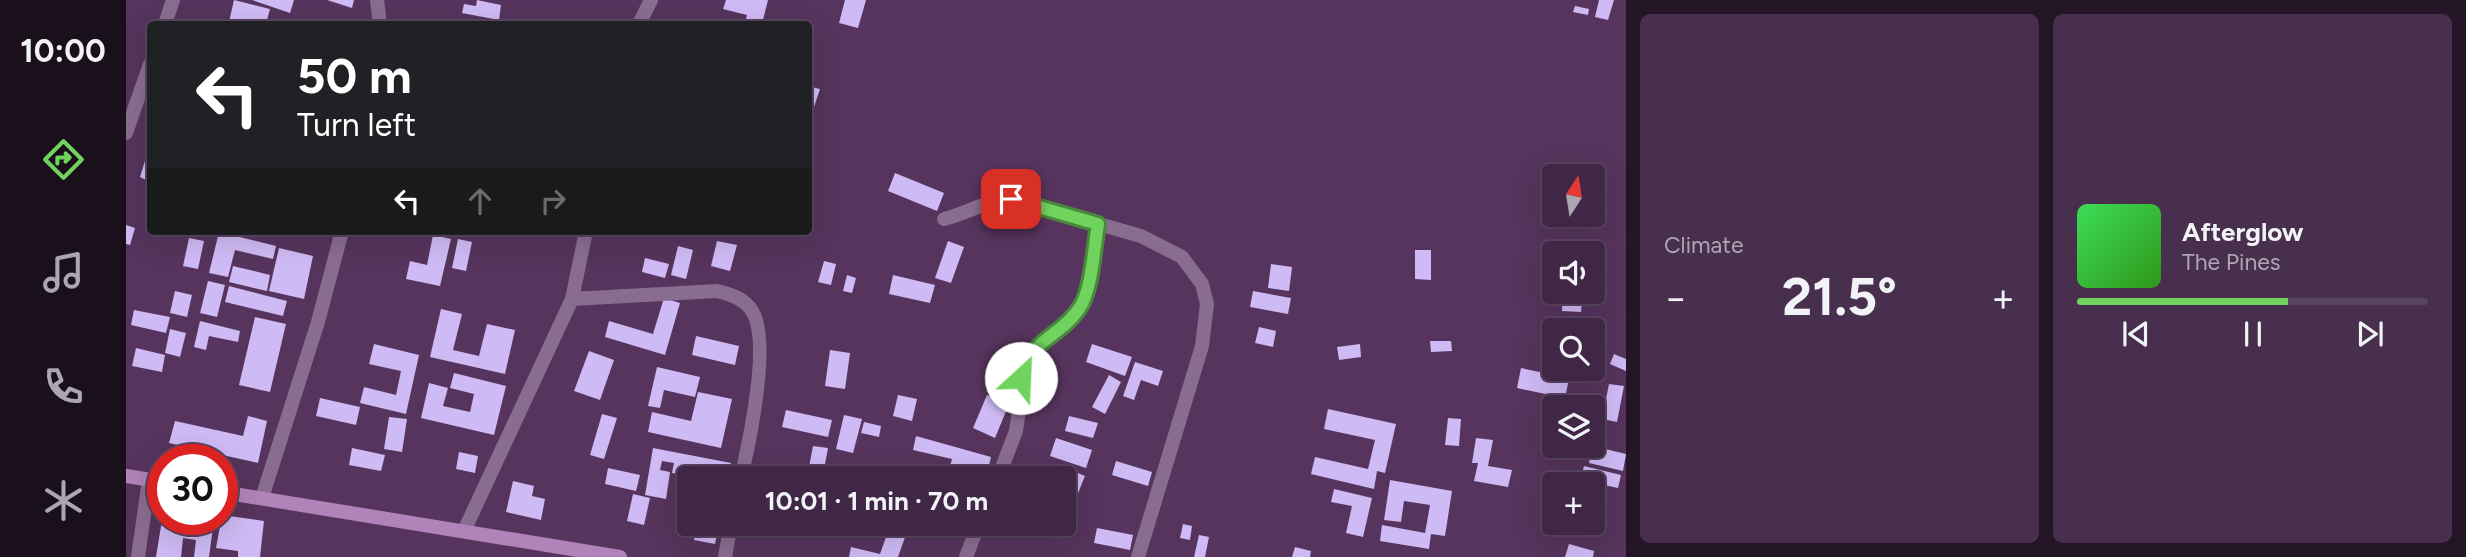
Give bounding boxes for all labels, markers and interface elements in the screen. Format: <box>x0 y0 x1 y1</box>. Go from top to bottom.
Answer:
text: 10:00 <box>20 32 106 70</box>
text: 50 m <box>297 46 412 105</box>
icon: left <box>182 49 273 140</box>
text: Turn left <box>297 106 416 144</box>
icon: directions <box>39 135 88 184</box>
north arrow <box>1542 164 1605 228</box>
map controls <box>1542 164 1605 535</box>
pin <box>981 169 1041 229</box>
icon: arrive <box>992 180 1030 218</box>
icon: left <box>388 182 426 220</box>
icon: ahead <box>461 182 499 220</box>
icon: right <box>534 182 572 220</box>
text: Afterglow <box>2182 216 2304 248</box>
text: Climate <box>1664 231 1743 259</box>
button: sound <box>1542 241 1605 304</box>
icon: music <box>39 248 88 297</box>
text: The Pines <box>2182 248 2281 276</box>
text: 21.5° <box>1782 266 1897 328</box>
text: − <box>1664 275 1688 321</box>
text: + <box>1991 275 2015 321</box>
icon: previous <box>2117 315 2155 353</box>
icon: pause <box>2234 315 2272 353</box>
icon: next <box>2351 315 2389 353</box>
button: search <box>1542 318 1605 381</box>
position arrow <box>984 341 1058 415</box>
icon: phone <box>39 362 88 411</box>
button: layers <box>1542 395 1605 458</box>
speed limit sign: 30 <box>147 444 238 535</box>
button: + <box>1542 472 1605 535</box>
icon: climate <box>39 476 88 525</box>
text: 10:01 · 1 min · 70 m <box>765 485 988 517</box>

